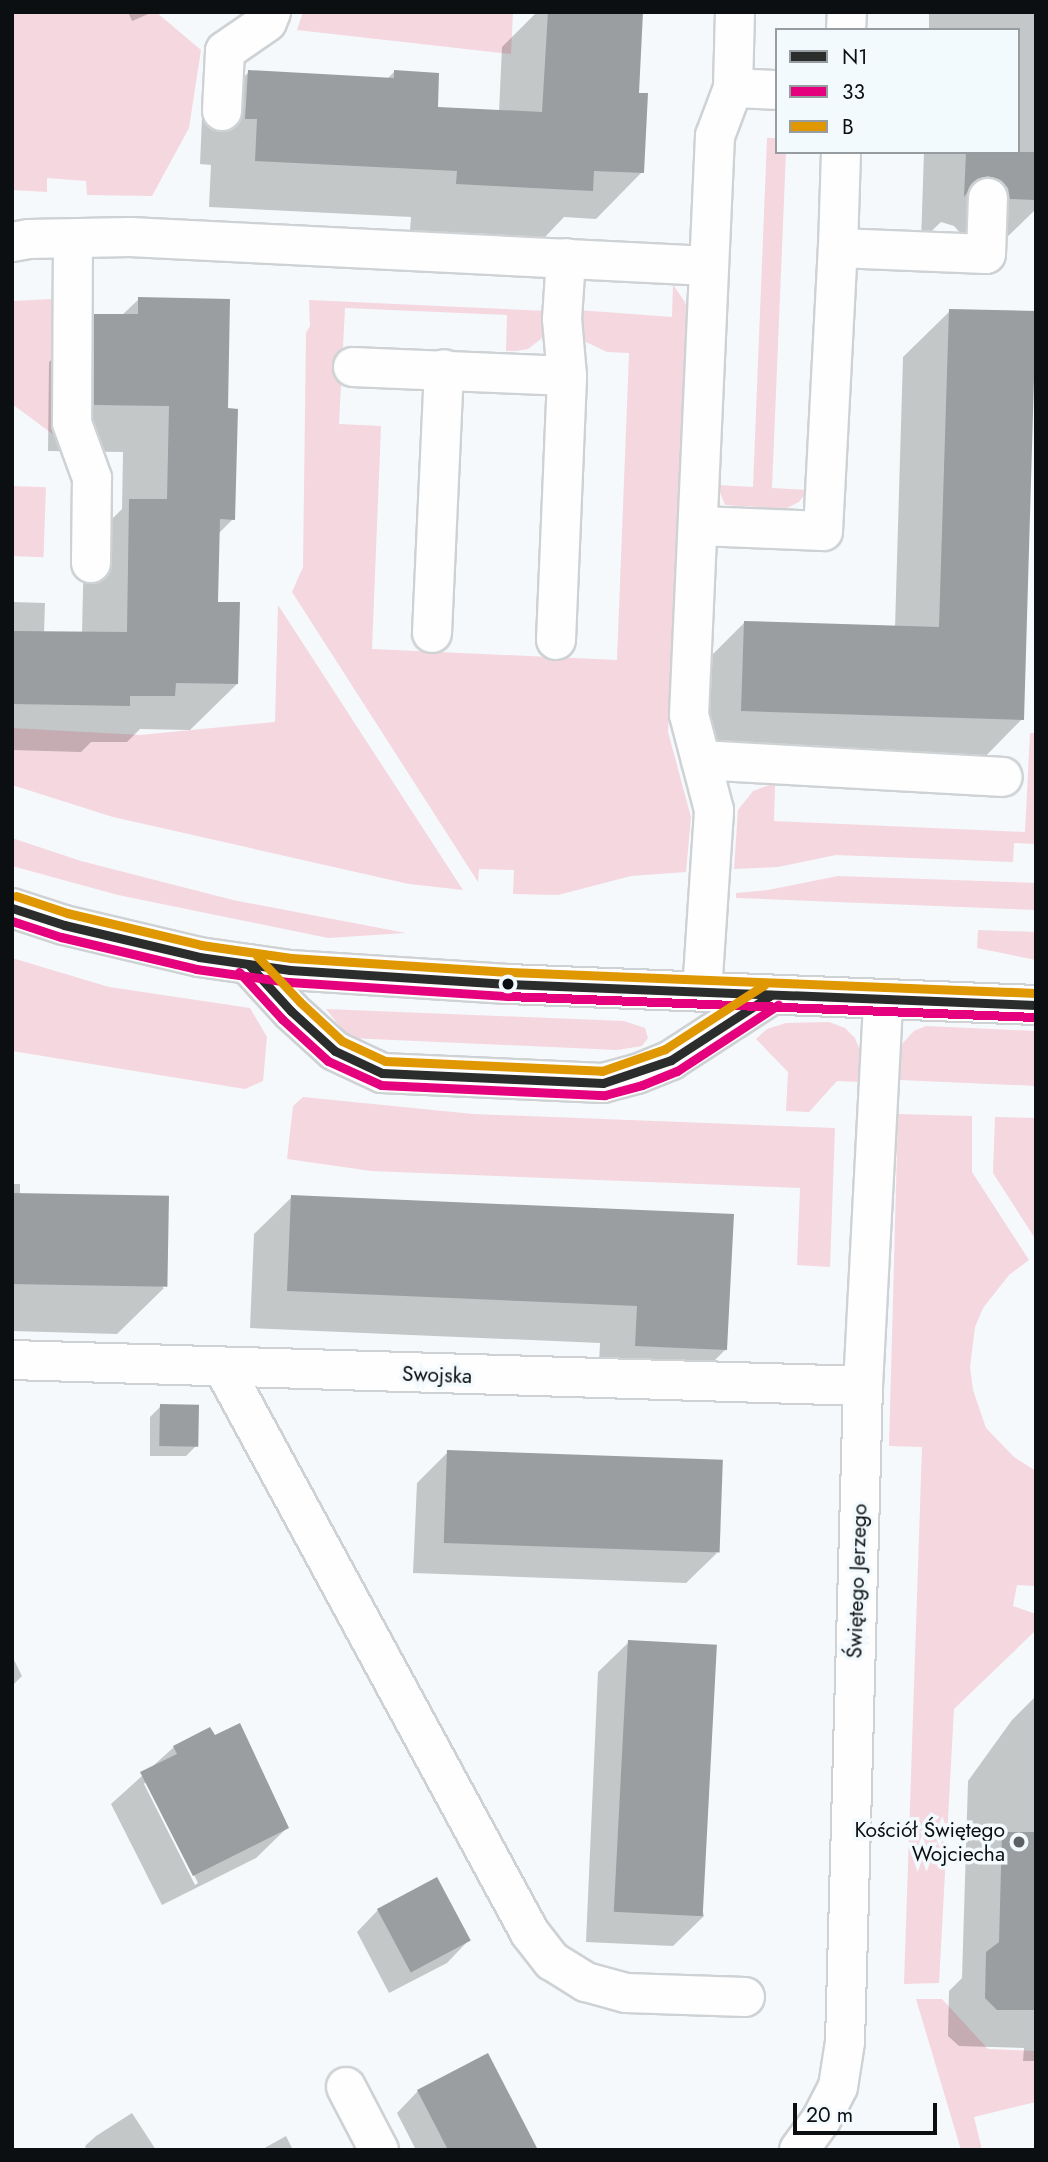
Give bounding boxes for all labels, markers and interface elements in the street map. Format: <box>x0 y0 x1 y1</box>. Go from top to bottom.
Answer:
legend <box>775 28 1020 154</box>
text: N1 <box>842 42 868 72</box>
text: 33 <box>842 77 865 107</box>
text: B <box>842 112 854 142</box>
unlabelled marker <box>501 977 515 991</box>
street label: Swojska <box>402 1361 472 1389</box>
street label: Świętego Jerzego <box>842 1503 872 1659</box>
place label: Kościół Świętego Wojciecha <box>854 1817 1005 1867</box>
marker: Kościół Świętego Wojciecha <box>1011 1834 1027 1850</box>
scale bar <box>796 2088 940 2132</box>
text: 20 m <box>806 2100 853 2130</box>

